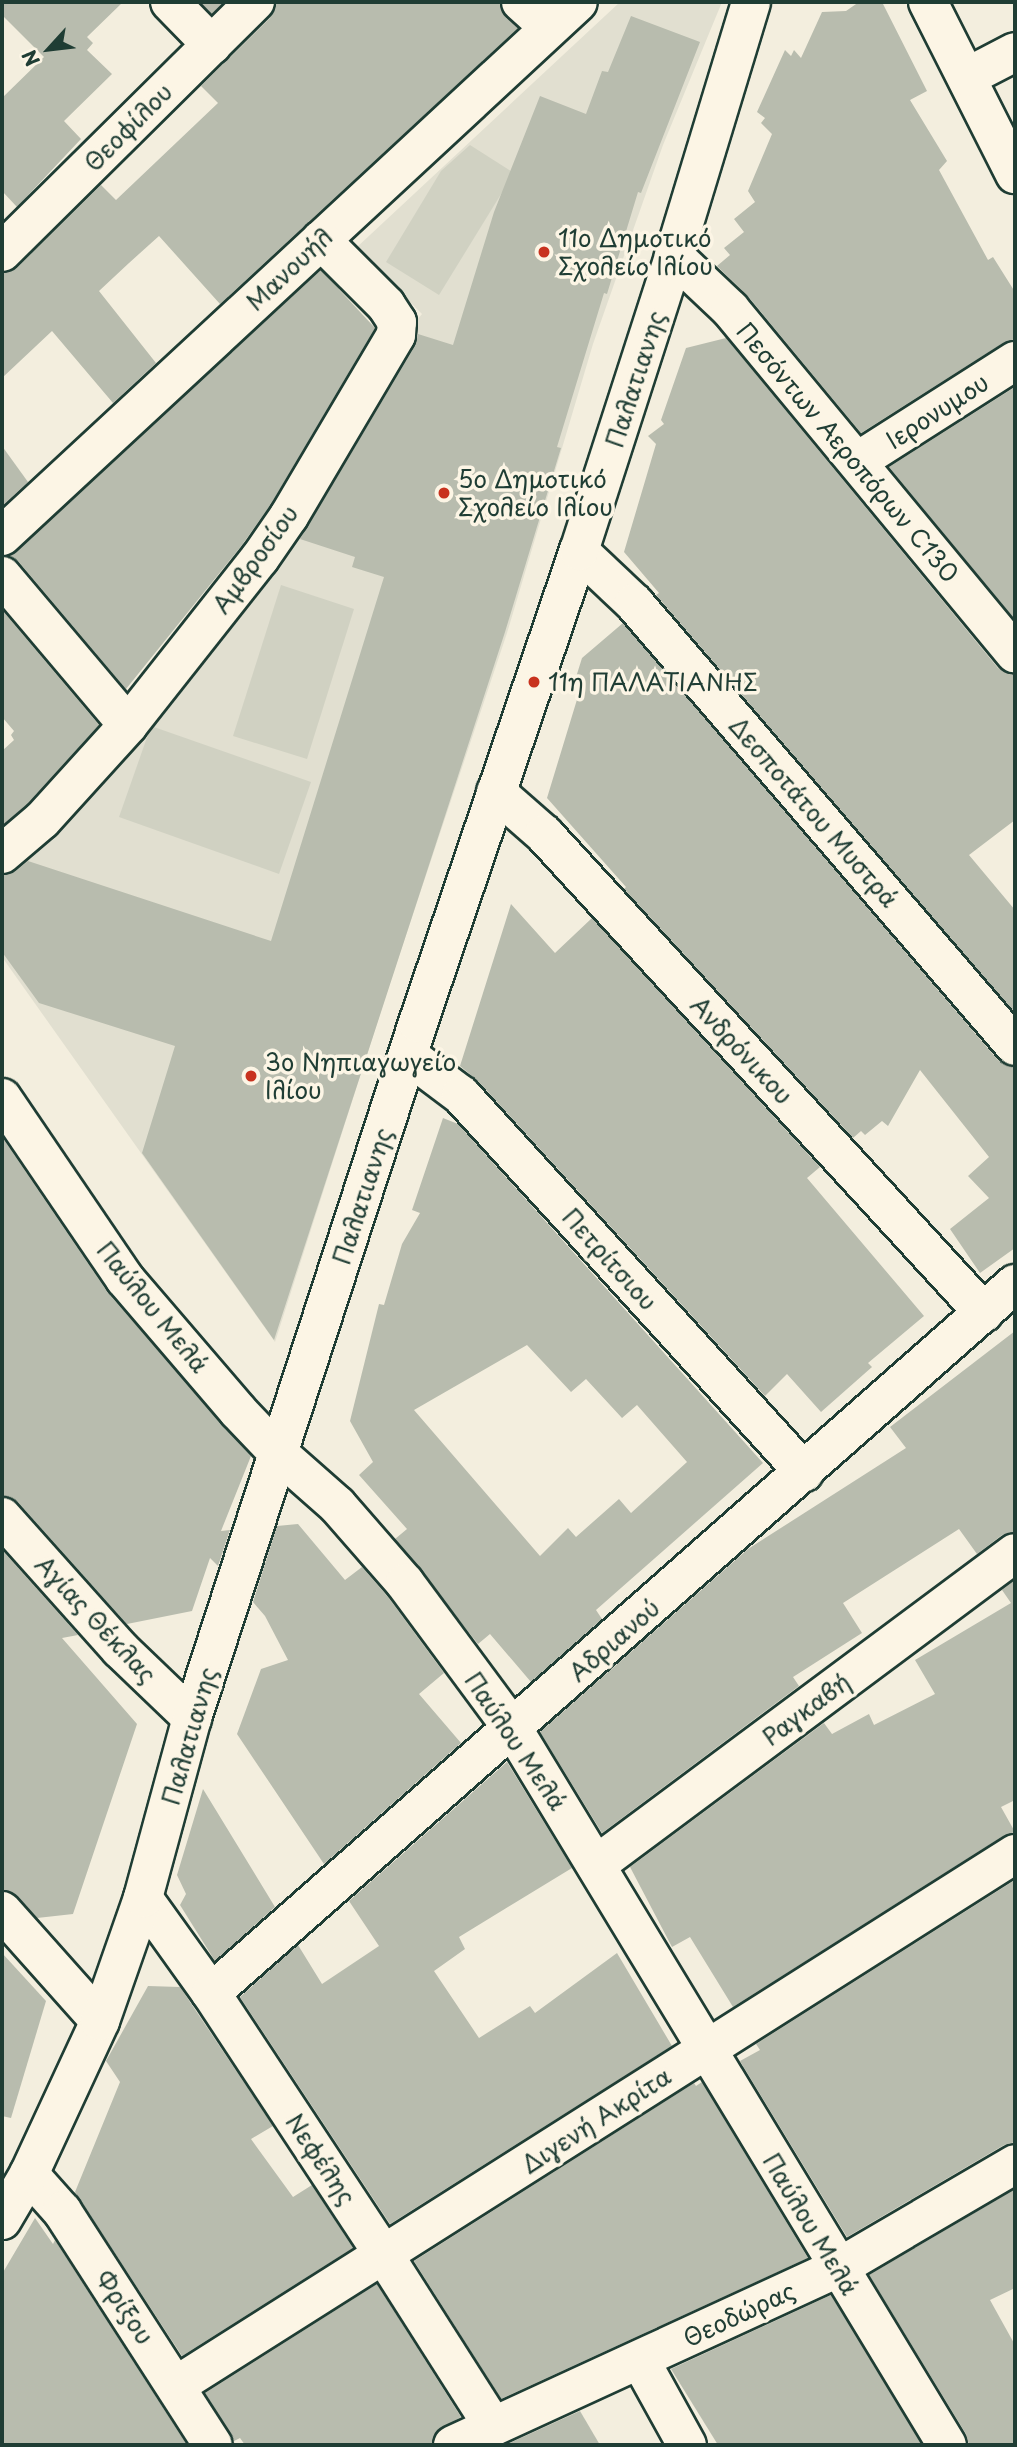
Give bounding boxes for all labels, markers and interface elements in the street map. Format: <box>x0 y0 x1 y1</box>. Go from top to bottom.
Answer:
north arrow <box>14 14 84 84</box>
text: N <box>14 45 46 72</box>
street label: Θεοφίλου <box>78 77 178 177</box>
street label: Μανουήλ <box>240 222 338 316</box>
place label: 11ο Δημοτικό Σχολείο Ιλίου <box>558 224 713 280</box>
marker: 11ο Δημοτικό Σχολείο Ιλίου <box>536 244 552 260</box>
street label: Παλατιανης <box>599 307 671 451</box>
street label: Πεσόντων Αεροπόρων C130 <box>731 316 965 588</box>
street label: Ιερονυμου <box>881 367 993 455</box>
place label: 5ο Δημοτικό Σχολείο Ιλίου <box>458 465 613 521</box>
marker: 5ο Δημοτικό Σχολείο Ιλίου <box>436 485 452 501</box>
street label: Αμβροσίου <box>206 499 304 619</box>
place label: 11η ΠΑΛΑΤΙΑΝΗΣ <box>548 668 758 696</box>
marker: 11η ΠΑΛΑΤΙΑΝΗΣ <box>526 674 542 690</box>
street label: Δεσποτάτου Μυστρά <box>723 711 905 913</box>
street label: Ανδρόνικου <box>685 990 799 1110</box>
place label: 3ο Νηπιαγωγείο Ιλίου <box>265 1048 457 1104</box>
marker: 3ο Νηπιαγωγείο Ιλίου <box>243 1068 259 1084</box>
street label: Παλατιανης <box>326 1124 398 1268</box>
street label: Πετρίτσιου <box>557 1202 663 1316</box>
street label: Παύλου Μελά <box>91 1235 215 1379</box>
street label: Αγίας Θέκλας <box>29 1549 163 1689</box>
street label: Αδριανού <box>563 1593 665 1687</box>
street label: Παλατιανης <box>156 1664 222 1808</box>
street label: Παύλου Μελά <box>459 1666 573 1816</box>
street label: Ραγκαβή <box>757 1667 855 1751</box>
street label: Διγενή Ακρίτα <box>516 2061 676 2179</box>
street label: Νεφέλης <box>280 2108 362 2210</box>
street label: Παύλου Μελά <box>757 2148 865 2300</box>
street label: Φρίξου <box>90 2265 160 2349</box>
street label: Θεοδώρας <box>678 2276 800 2352</box>

